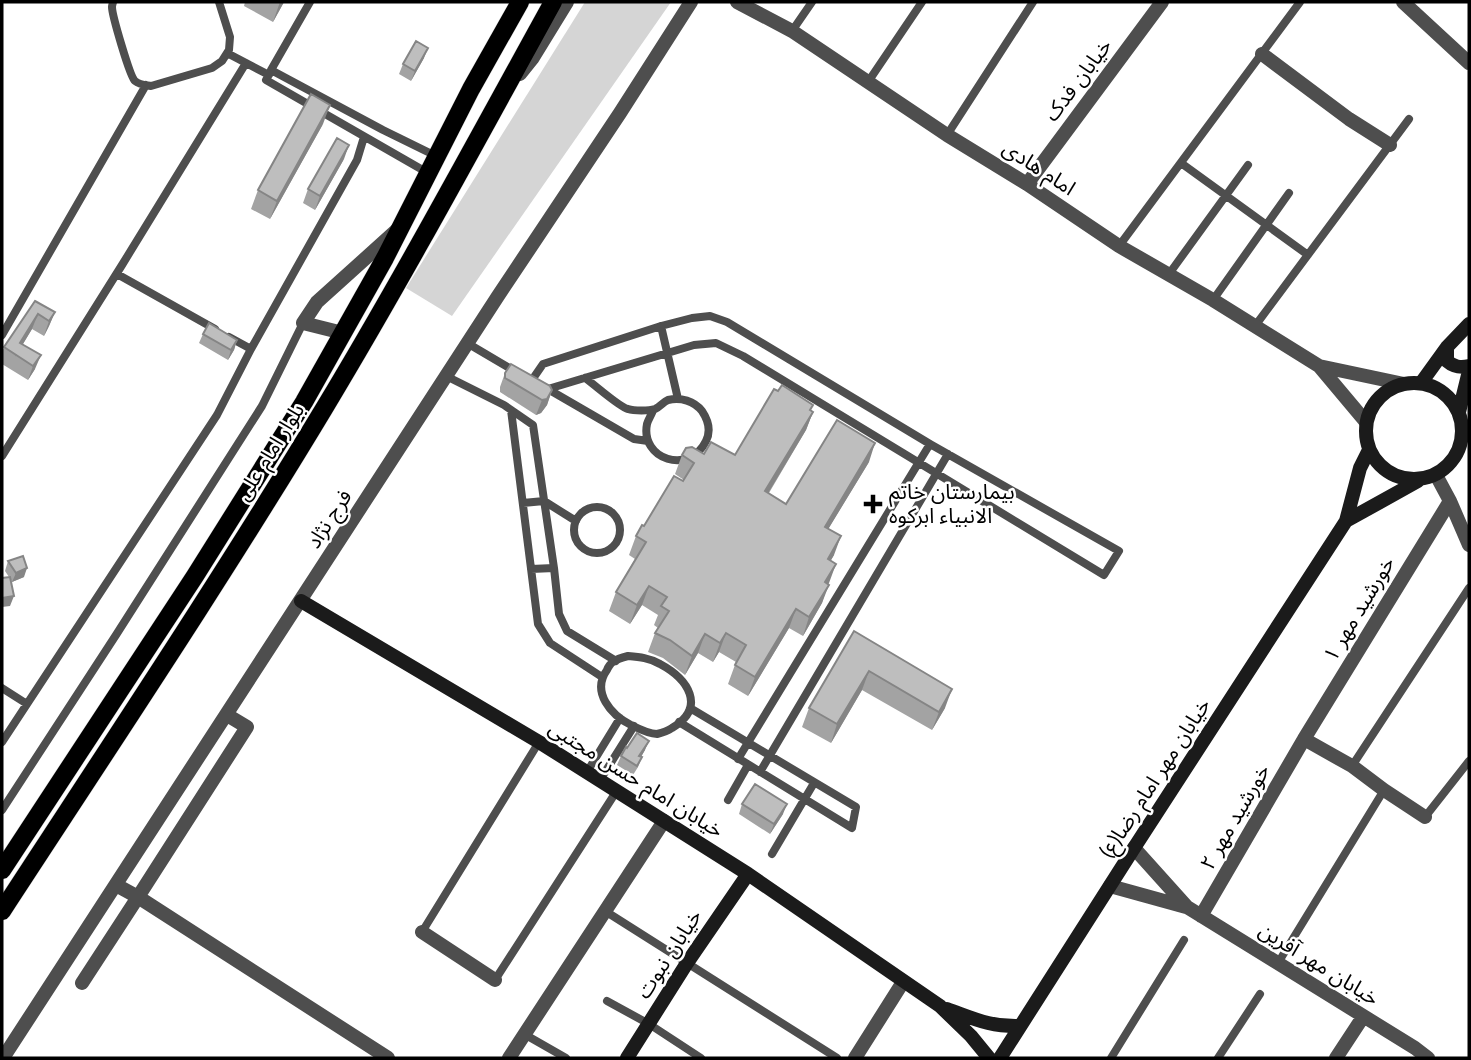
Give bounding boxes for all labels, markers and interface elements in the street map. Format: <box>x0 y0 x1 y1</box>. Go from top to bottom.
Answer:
street label: خیابان فدک <box>1038 33 1117 126</box>
street label: امام هادی <box>996 134 1081 204</box>
street label: بلوار امام علی <box>229 398 313 507</box>
place label: بیمارستان خاتم الانبیاء ابرکوه <box>889 478 1015 528</box>
street label: فرج نژاد <box>300 484 359 554</box>
marker: بیمارستان خاتم الانبیاء ابرکوه <box>863 494 883 514</box>
street label: خورشید مهر ۱ <box>1317 551 1400 666</box>
street label: خیابان مهر امام رضا(ع) <box>1093 693 1219 864</box>
street label: خیابان امام حسن مجتبی <box>542 714 729 846</box>
street label: خورشید مهر ۲ <box>1193 759 1275 874</box>
street label: خیابان نبوت <box>630 904 707 1003</box>
street label: خیابان مهر آفرین <box>1255 916 1384 1010</box>

